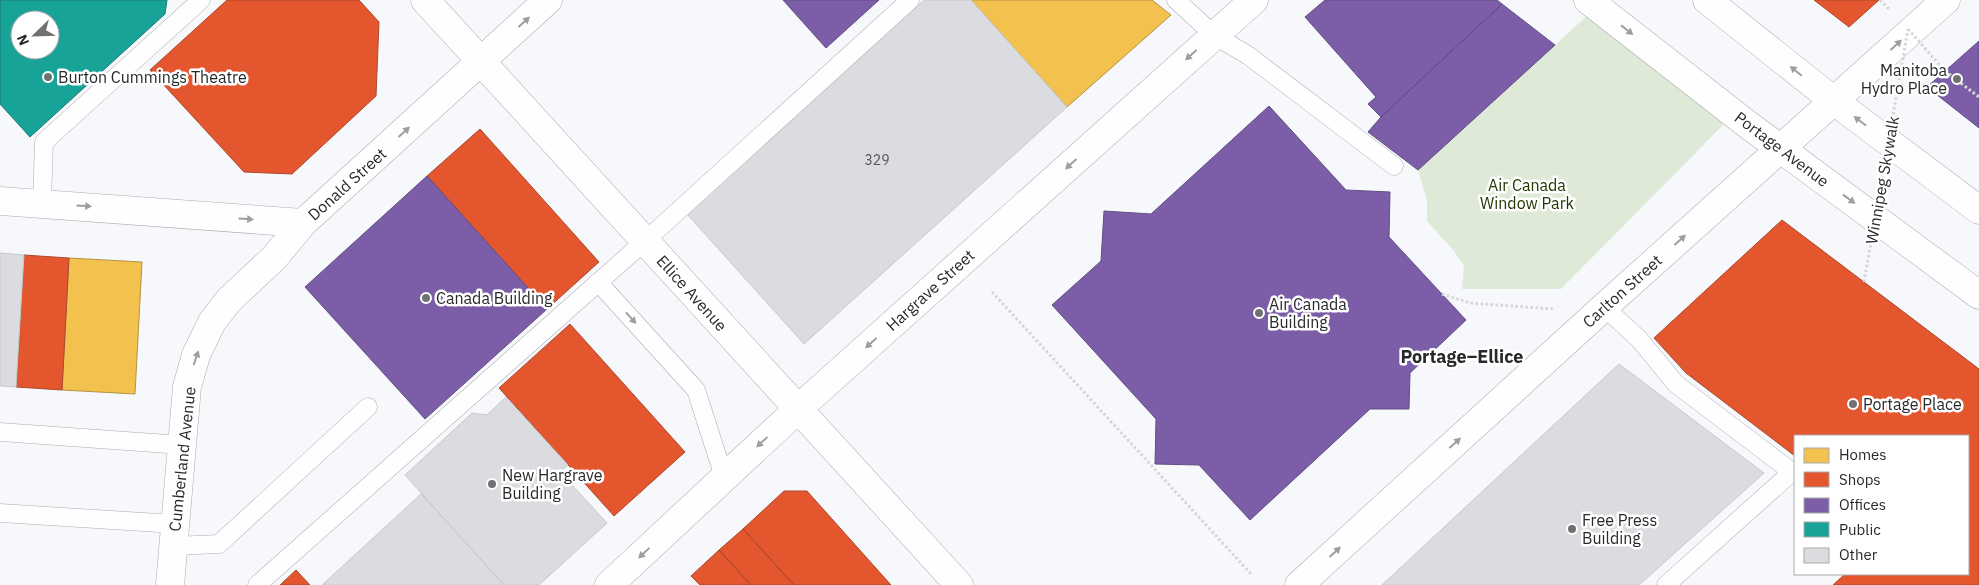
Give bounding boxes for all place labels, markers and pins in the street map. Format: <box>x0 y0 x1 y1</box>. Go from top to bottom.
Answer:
place label: Manitoba Hydro Place <box>1861 60 1947 98</box>
place label: Burton Cummings Theatre <box>58 67 247 87</box>
marker: Burton Cummings Theatre <box>42 71 54 83</box>
marker: Manitoba Hydro Place <box>1951 73 1963 85</box>
place label: Canada Building <box>436 288 553 308</box>
marker: Canada Building <box>420 292 432 304</box>
place label: Air Canada Building <box>1269 294 1347 332</box>
marker: Air Canada Building <box>1253 307 1265 319</box>
place label: Portage Place <box>1863 394 1962 414</box>
marker: Portage Place <box>1847 398 1859 410</box>
place label: New Hargrave Building <box>502 465 603 503</box>
marker: New Hargrave Building <box>486 478 498 490</box>
place label: Free Press Building <box>1582 510 1657 548</box>
marker: Free Press Building <box>1566 523 1578 535</box>

